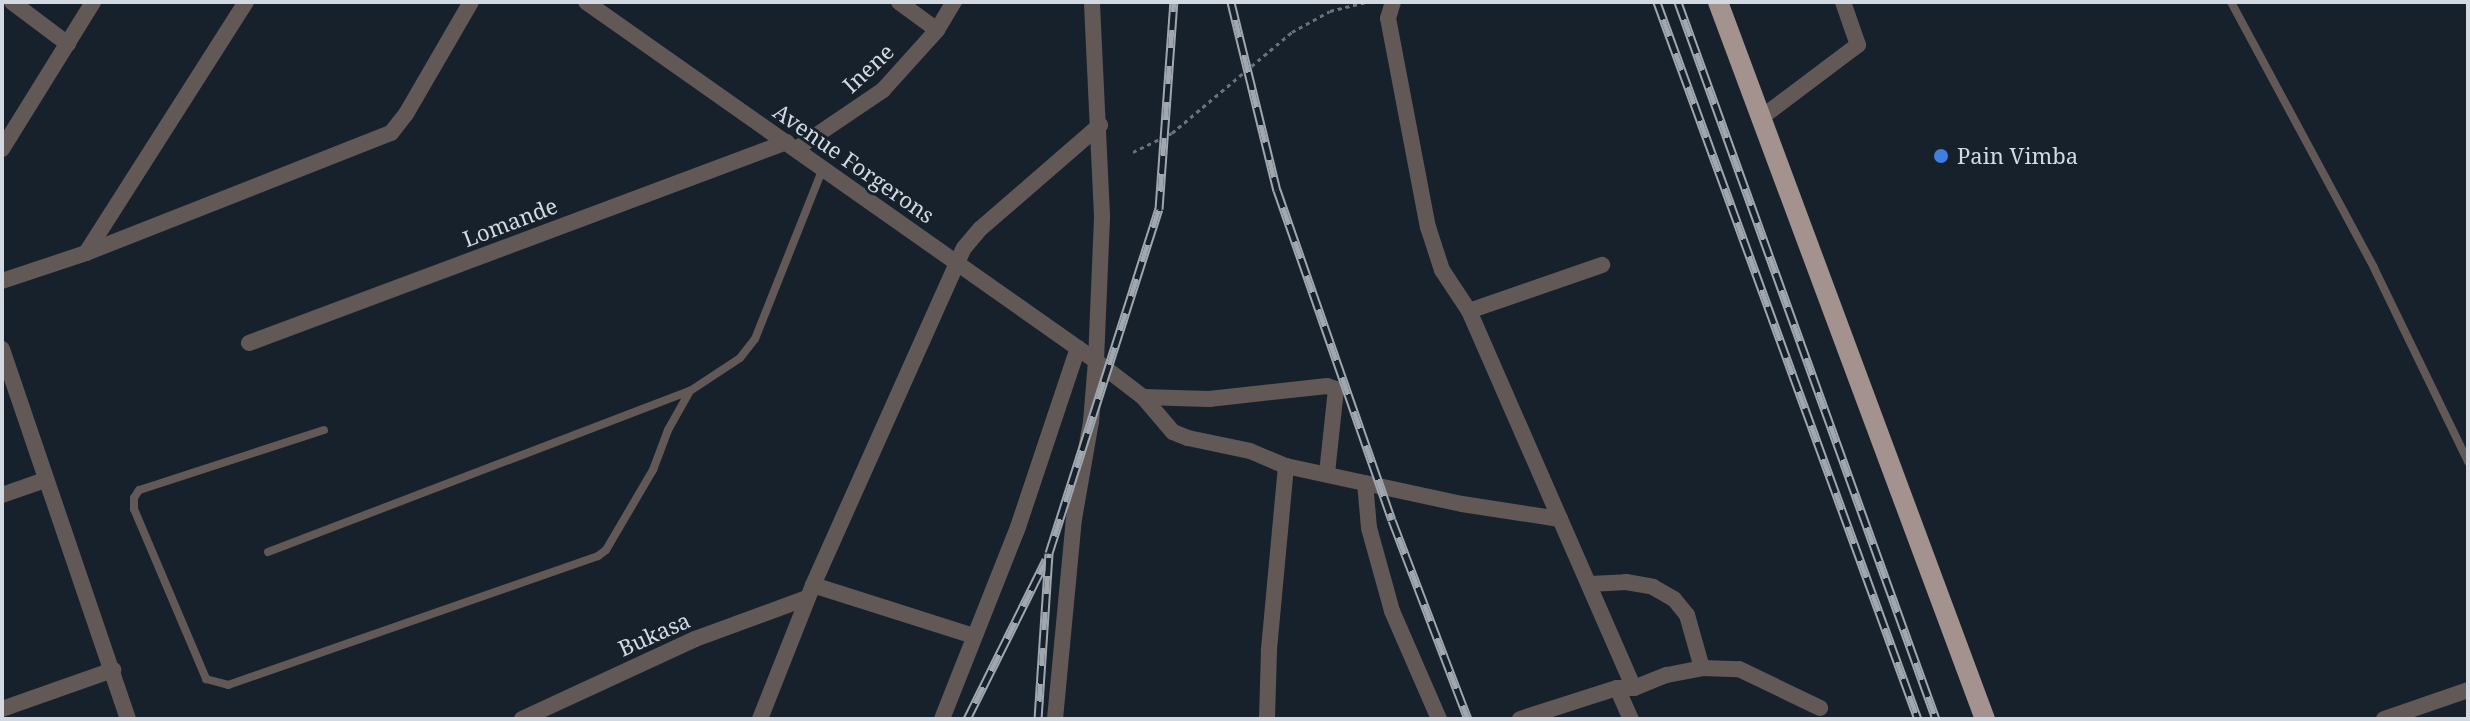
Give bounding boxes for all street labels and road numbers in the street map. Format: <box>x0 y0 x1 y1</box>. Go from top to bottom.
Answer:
street label: Inene <box>837 38 899 98</box>
street label: Avenue Forgerons <box>768 98 940 228</box>
street label: Lomande <box>459 192 561 252</box>
street label: Bukasa <box>614 607 694 661</box>

